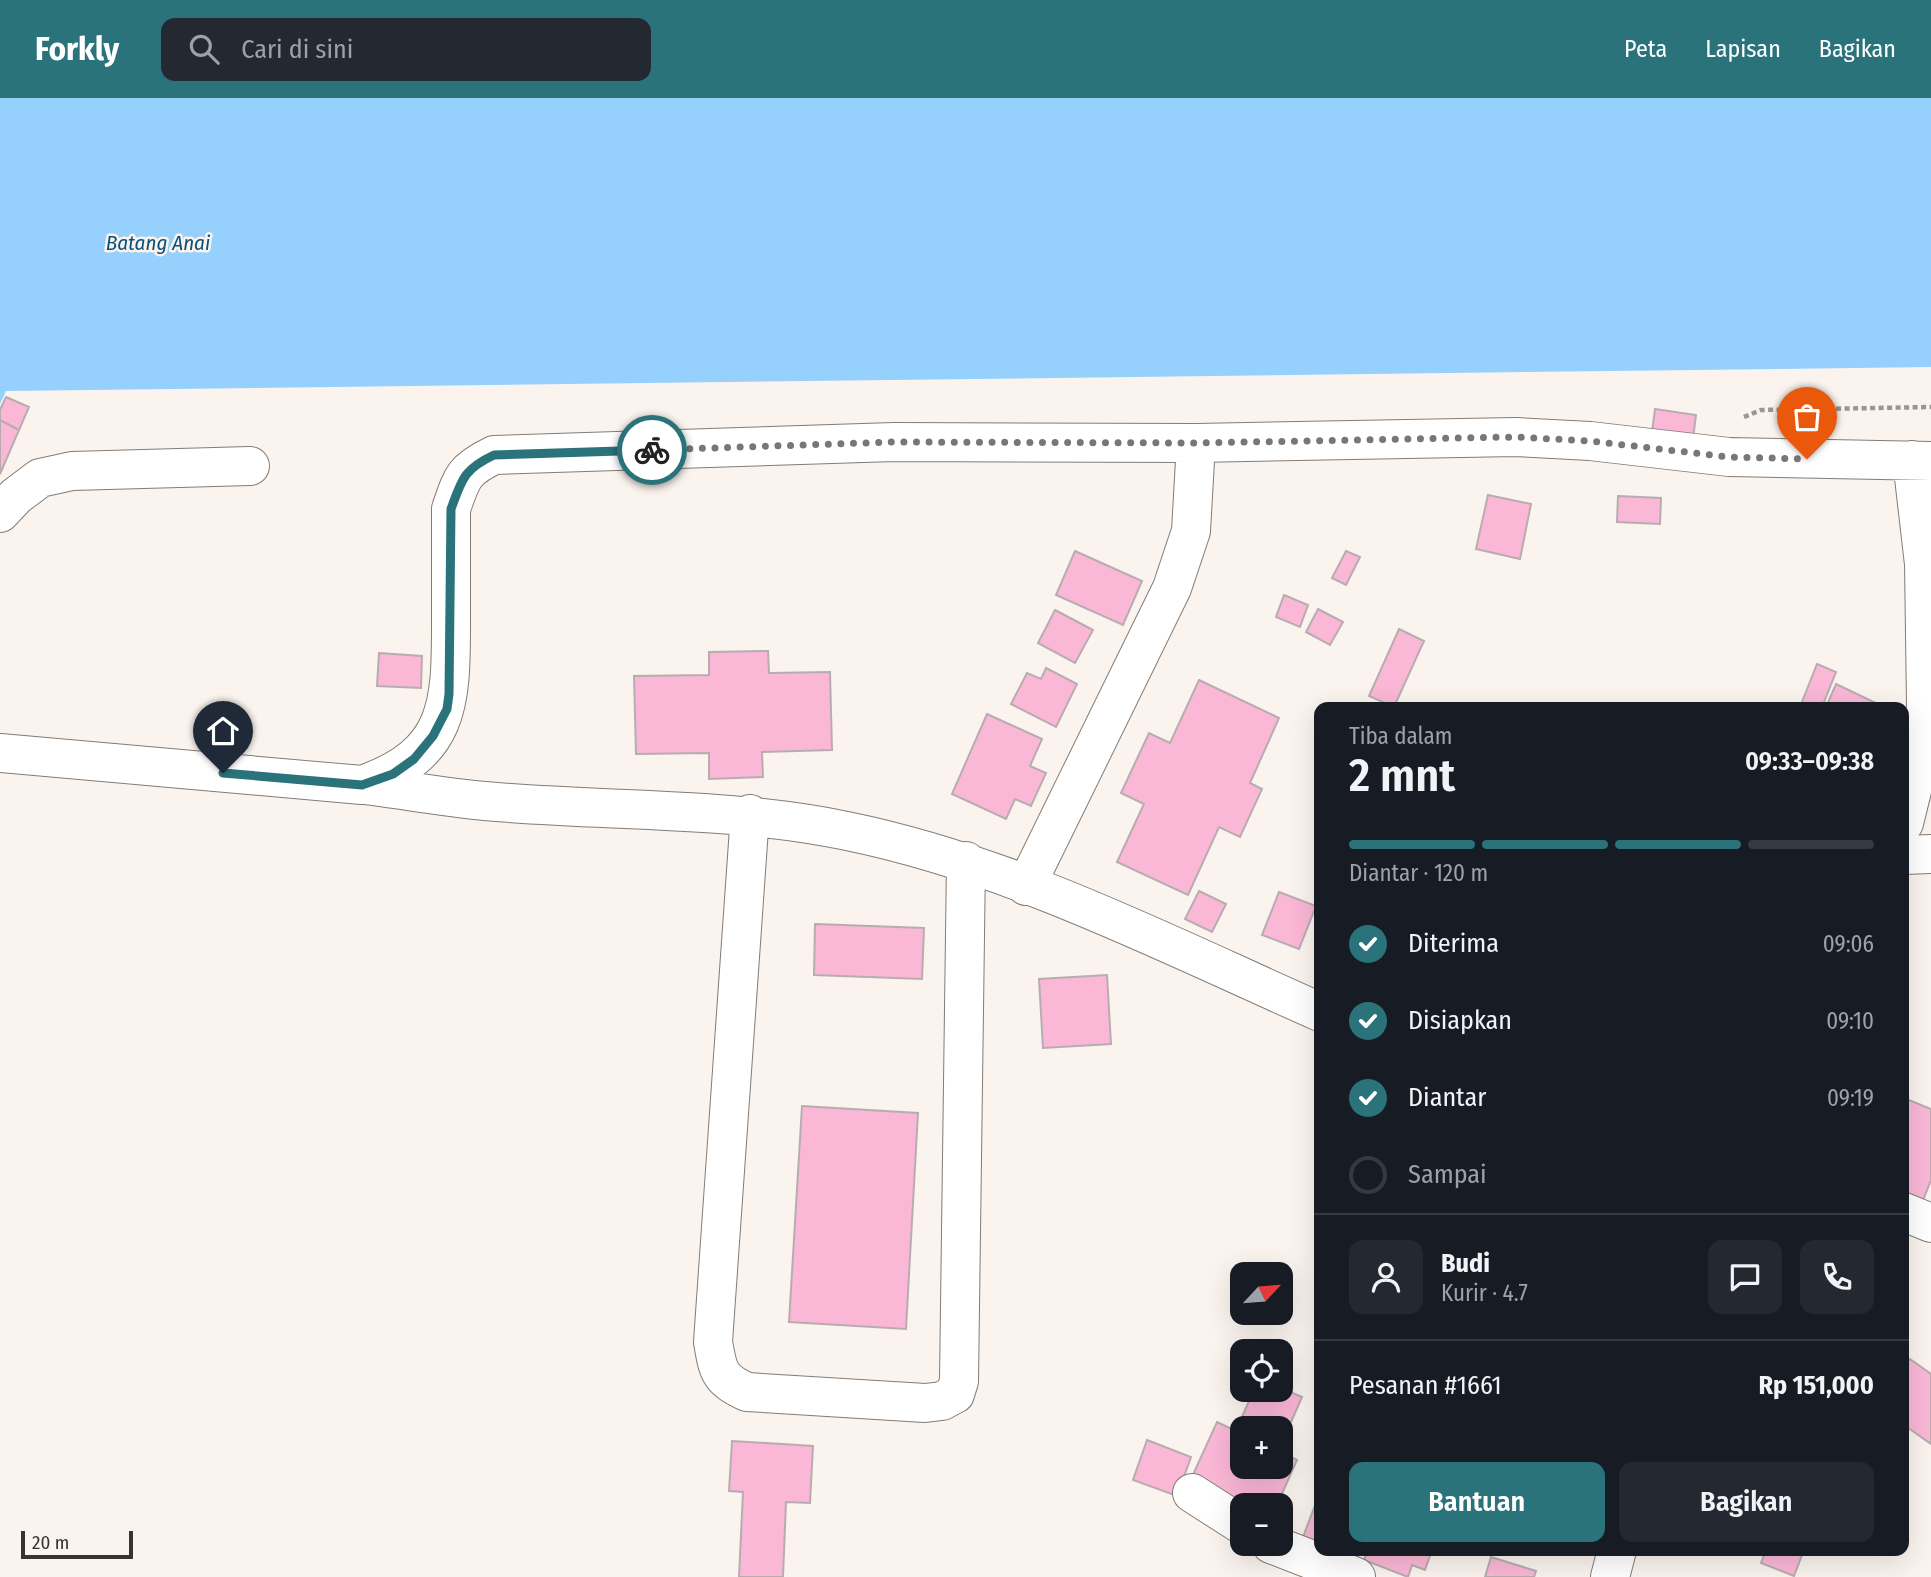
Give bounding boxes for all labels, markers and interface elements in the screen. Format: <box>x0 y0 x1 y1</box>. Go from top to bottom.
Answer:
search box <box>161 18 651 81</box>
text: Forkly <box>35 29 119 69</box>
icon: search <box>185 30 223 68</box>
text: Cari di sini <box>241 34 353 65</box>
text: Peta <box>1624 35 1667 63</box>
text: Lapisan <box>1705 35 1781 63</box>
text: Bagikan <box>1819 35 1896 63</box>
water label: Batang Anai <box>106 230 211 256</box>
pin <box>1777 387 1837 459</box>
icon: bag <box>1788 398 1826 436</box>
courier <box>617 415 687 485</box>
icon: bike <box>633 431 671 469</box>
pin <box>193 701 253 773</box>
icon: home <box>204 712 242 750</box>
text: Tiba dalam <box>1349 722 1452 750</box>
text: 09:33–09:38 <box>1745 746 1874 777</box>
text: 2 mnt <box>1349 748 1455 803</box>
text: Diantar · 120 m <box>1349 859 1488 887</box>
icon: check <box>1349 925 1387 963</box>
text: Diterima <box>1408 928 1499 959</box>
text: 09:06 <box>1823 930 1874 958</box>
icon: check <box>1349 1002 1387 1040</box>
text: Disiapkan <box>1408 1005 1512 1036</box>
text: 09:10 <box>1826 1007 1874 1035</box>
icon: check <box>1349 1079 1387 1117</box>
text: Diantar <box>1408 1082 1486 1113</box>
text: 09:19 <box>1827 1084 1874 1112</box>
text: Sampai <box>1408 1159 1487 1190</box>
button: person <box>1349 1240 1423 1314</box>
button: chat <box>1708 1240 1782 1314</box>
button: phone <box>1800 1240 1874 1314</box>
text: Budi <box>1441 1248 1490 1279</box>
north arrow <box>1230 1262 1293 1325</box>
map controls <box>1230 1262 1293 1556</box>
text: Kurir · 4.7 <box>1441 1279 1528 1307</box>
button: locate <box>1230 1339 1293 1402</box>
text: Pesanan #1661 <box>1349 1370 1502 1401</box>
text: Rp 151,000 <box>1758 1370 1874 1401</box>
button: + <box>1230 1416 1293 1479</box>
button: Bantuan <box>1349 1462 1605 1542</box>
button: Bagikan <box>1619 1462 1874 1542</box>
button: − <box>1230 1493 1293 1556</box>
scale bar <box>21 1528 133 1560</box>
text: 20 m <box>32 1531 69 1554</box>

